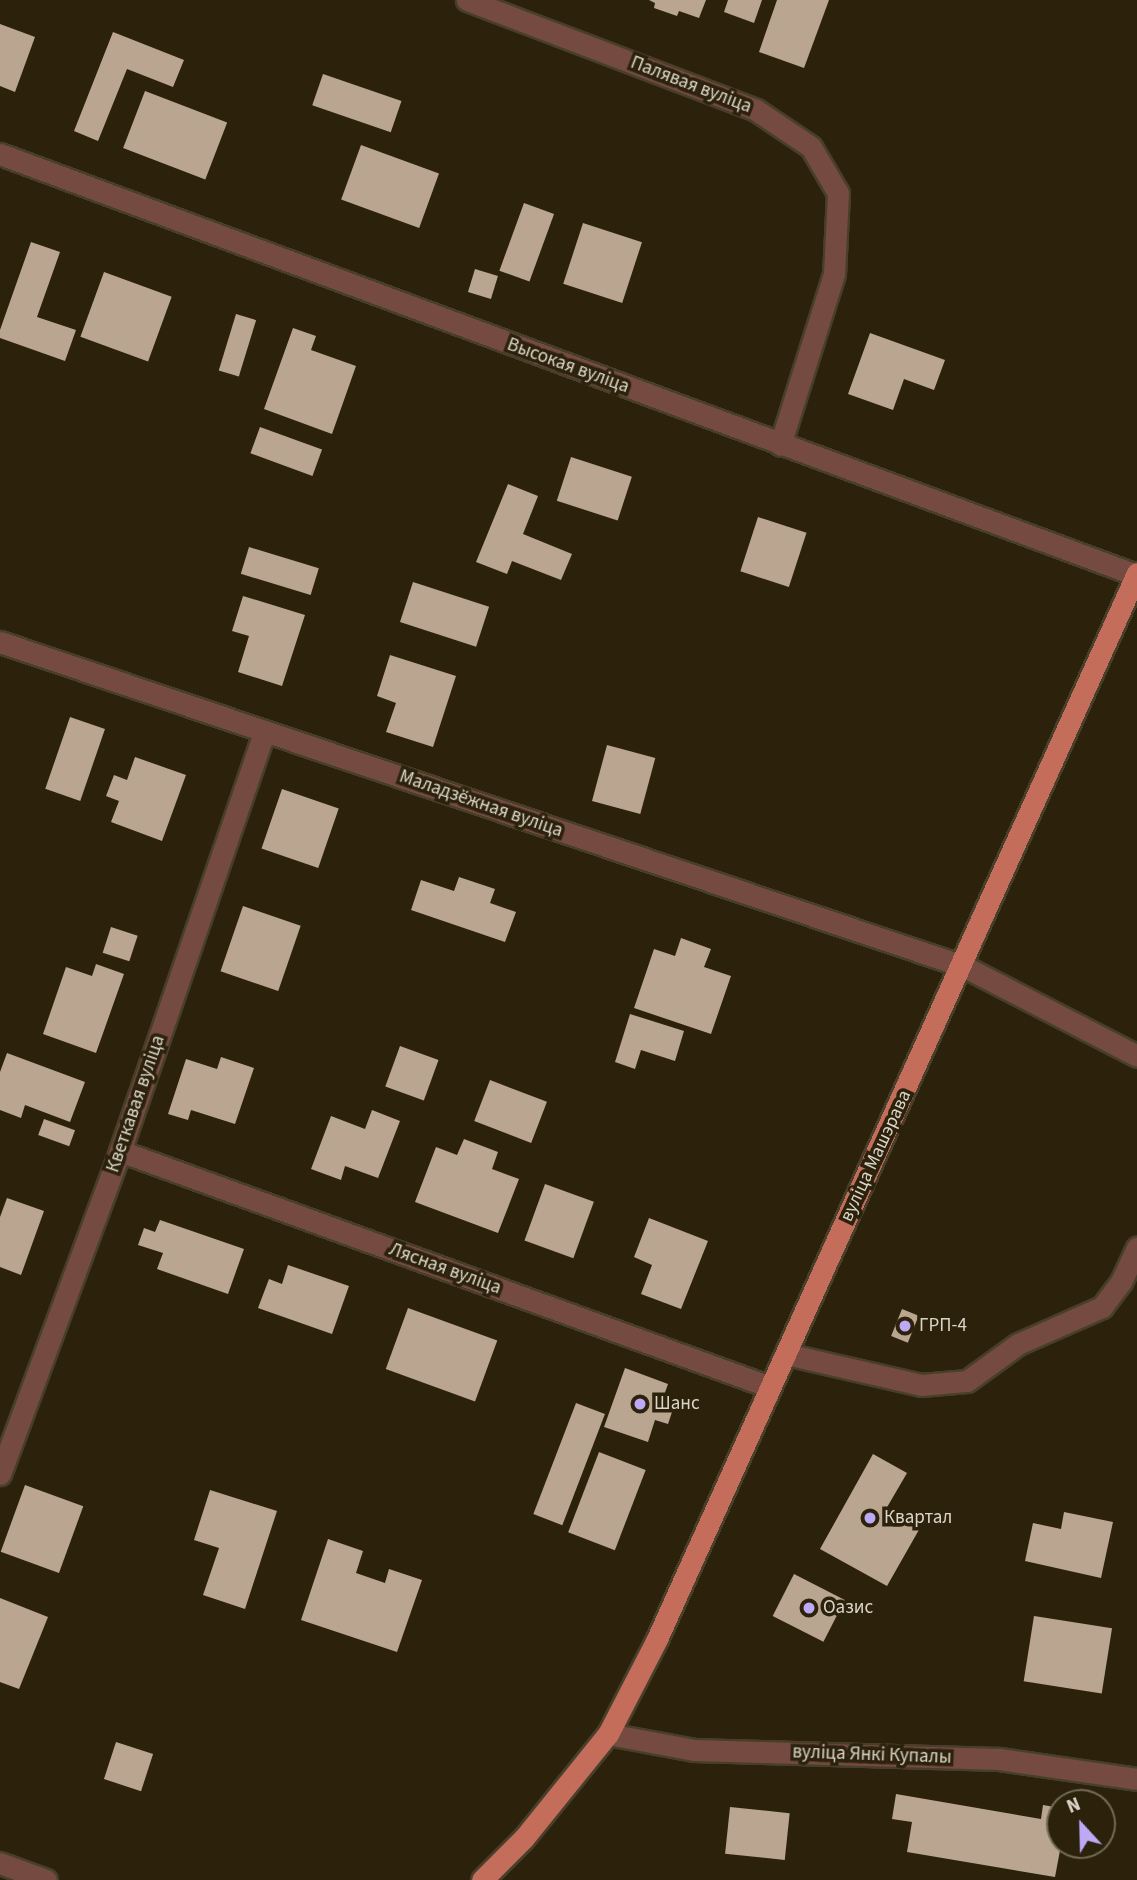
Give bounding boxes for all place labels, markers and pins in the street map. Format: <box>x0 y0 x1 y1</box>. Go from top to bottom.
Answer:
place label: ГРП-4 <box>919 1315 967 1337</box>
marker: ГРП-4 <box>897 1318 913 1334</box>
place label: Шанс <box>654 1393 700 1415</box>
marker: Шанс <box>632 1396 648 1412</box>
place label: Квартал <box>884 1507 952 1529</box>
marker: Квартал <box>862 1510 878 1526</box>
place label: Оазис <box>823 1597 873 1619</box>
marker: Оазис <box>801 1600 817 1616</box>

